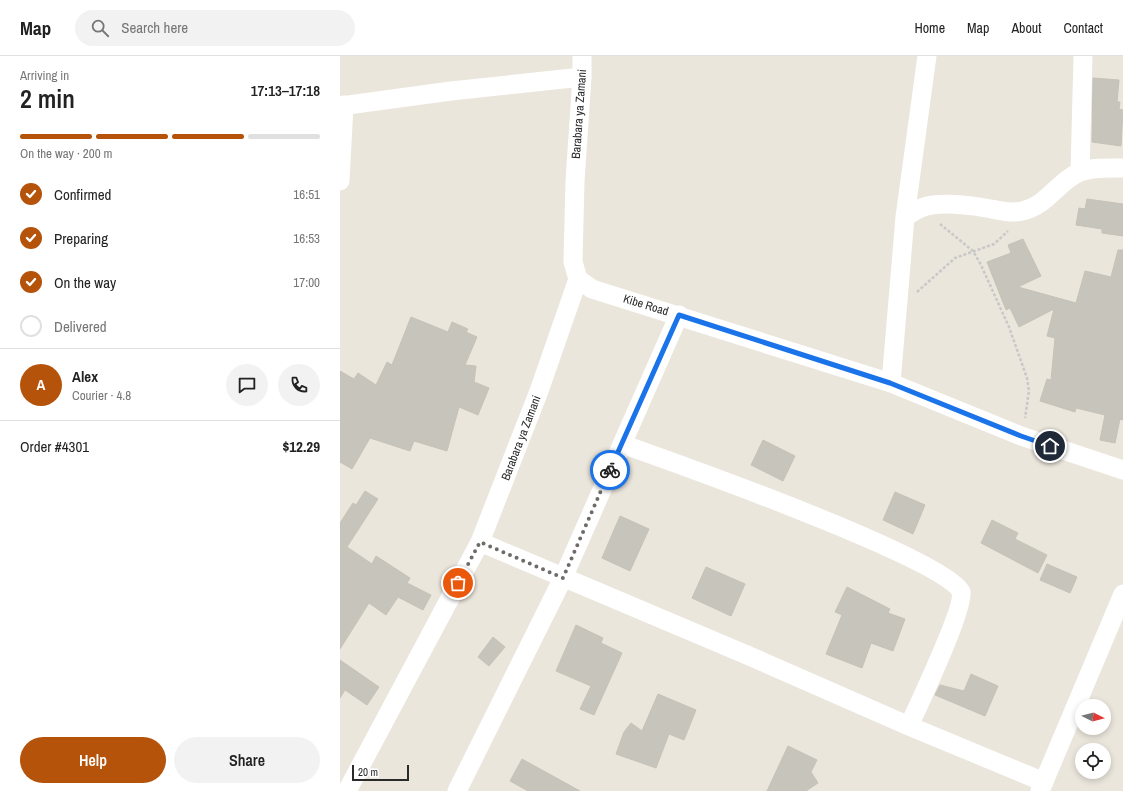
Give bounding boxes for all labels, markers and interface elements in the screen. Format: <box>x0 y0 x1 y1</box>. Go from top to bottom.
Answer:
search box <box>75 10 355 46</box>
text: Map <box>20 15 51 41</box>
icon: search <box>89 17 111 39</box>
text: Search here <box>121 17 188 38</box>
text: Home <box>914 19 945 37</box>
text: Map <box>967 19 989 37</box>
text: About <box>1011 19 1041 37</box>
text: Contact <box>1063 19 1103 37</box>
text: Arriving in <box>20 67 69 84</box>
street label: Barabara ya Zamani <box>568 69 590 159</box>
text: 17:13–17:18 <box>251 80 320 101</box>
text: 2 min <box>20 81 75 116</box>
text: On the way · 200 m <box>20 145 112 162</box>
icon: check <box>20 183 42 205</box>
text: Confirmed <box>54 184 111 205</box>
text: 16:51 <box>293 186 320 203</box>
icon: check <box>20 227 42 249</box>
text: Preparing <box>54 228 108 249</box>
text: 16:53 <box>293 230 320 247</box>
icon: check <box>20 271 42 293</box>
text: On the way <box>54 272 116 293</box>
text: 17:00 <box>293 274 320 291</box>
street label: Kibe Road <box>621 291 671 319</box>
text: Delivered <box>54 316 107 337</box>
button: chat <box>226 364 268 406</box>
button: phone <box>278 364 320 406</box>
text: Alex <box>72 366 98 387</box>
text: A <box>37 374 45 395</box>
text: Courier · 4.8 <box>72 387 131 404</box>
street label: Barabara ya Zamani <box>497 393 545 483</box>
pin <box>1033 429 1067 463</box>
icon: home <box>1039 435 1061 457</box>
text: Order #4301 <box>20 436 89 457</box>
text: $12.29 <box>282 436 320 457</box>
courier <box>590 450 630 490</box>
icon: bike <box>599 459 621 481</box>
pin <box>441 566 475 600</box>
icon: bag <box>447 572 469 594</box>
north arrow <box>1075 699 1111 735</box>
map controls <box>1075 699 1111 779</box>
button: Help <box>20 737 166 783</box>
button: Share <box>174 737 320 783</box>
button: locate <box>1075 743 1111 779</box>
scale bar <box>352 763 409 782</box>
text: 20 m <box>358 765 378 779</box>

